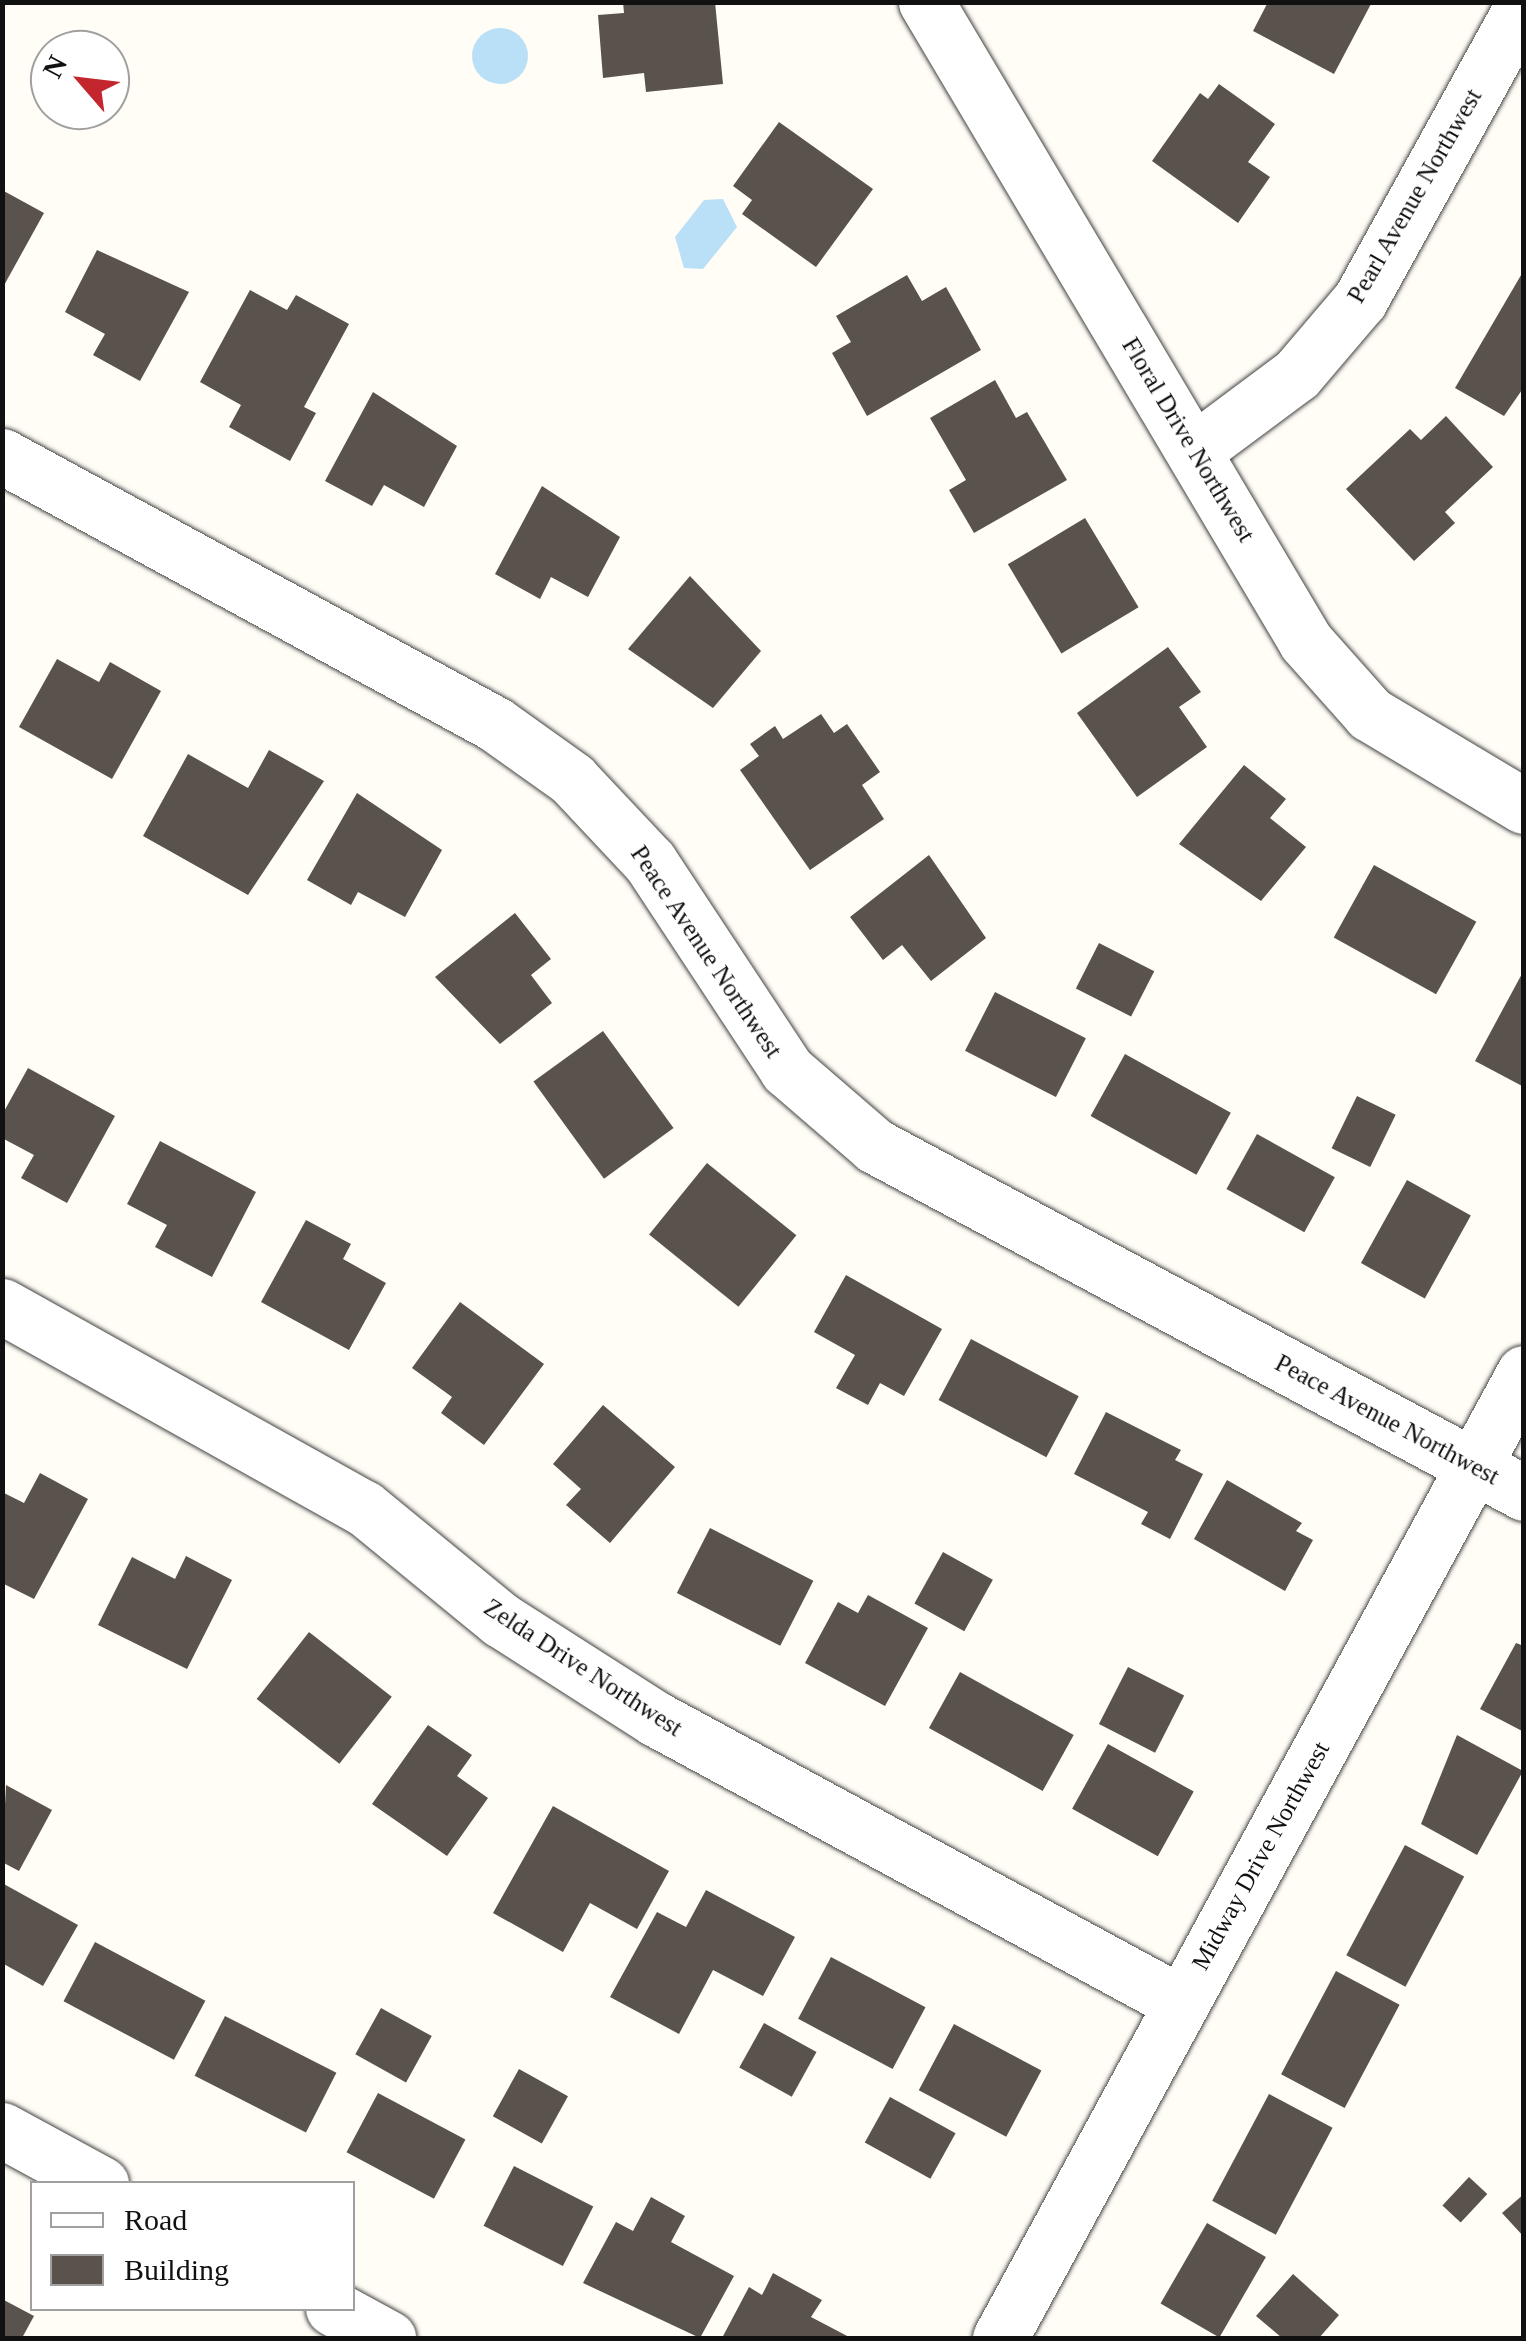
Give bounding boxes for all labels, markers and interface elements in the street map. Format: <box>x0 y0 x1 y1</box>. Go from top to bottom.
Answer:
north arrow <box>30 30 130 130</box>
text: N <box>36 50 73 83</box>
street label: Pearl Avenue Northwest <box>1341 83 1489 309</box>
street label: Floral Drive Northwest <box>1115 332 1261 548</box>
street label: Peace Avenue Northwest <box>623 840 789 1064</box>
street label: Peace Avenue Northwest <box>1269 1348 1505 1492</box>
street label: Zelda Drive Northwest <box>478 1593 688 1743</box>
street label: Midway Drive Northwest <box>1186 1736 1336 1976</box>
legend <box>30 2181 355 2311</box>
text: Road <box>124 2203 187 2236</box>
text: Building <box>124 2253 229 2286</box>

